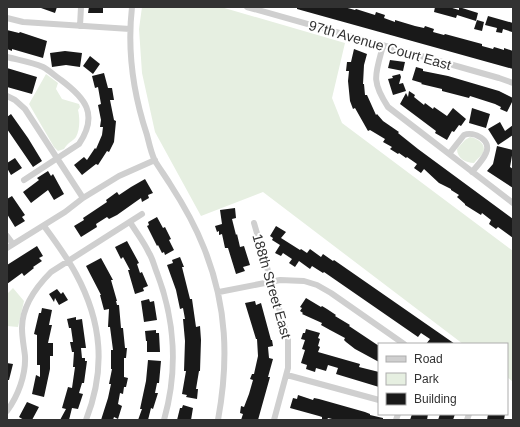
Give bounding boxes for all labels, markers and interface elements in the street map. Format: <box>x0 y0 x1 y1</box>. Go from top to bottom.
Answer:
street label: 97th Avenue Court East <box>307 17 453 73</box>
street label: 188th Street East <box>249 232 295 340</box>
legend <box>378 343 508 415</box>
text: Road <box>414 352 443 366</box>
text: Park <box>414 372 440 386</box>
text: Building <box>414 392 457 406</box>

